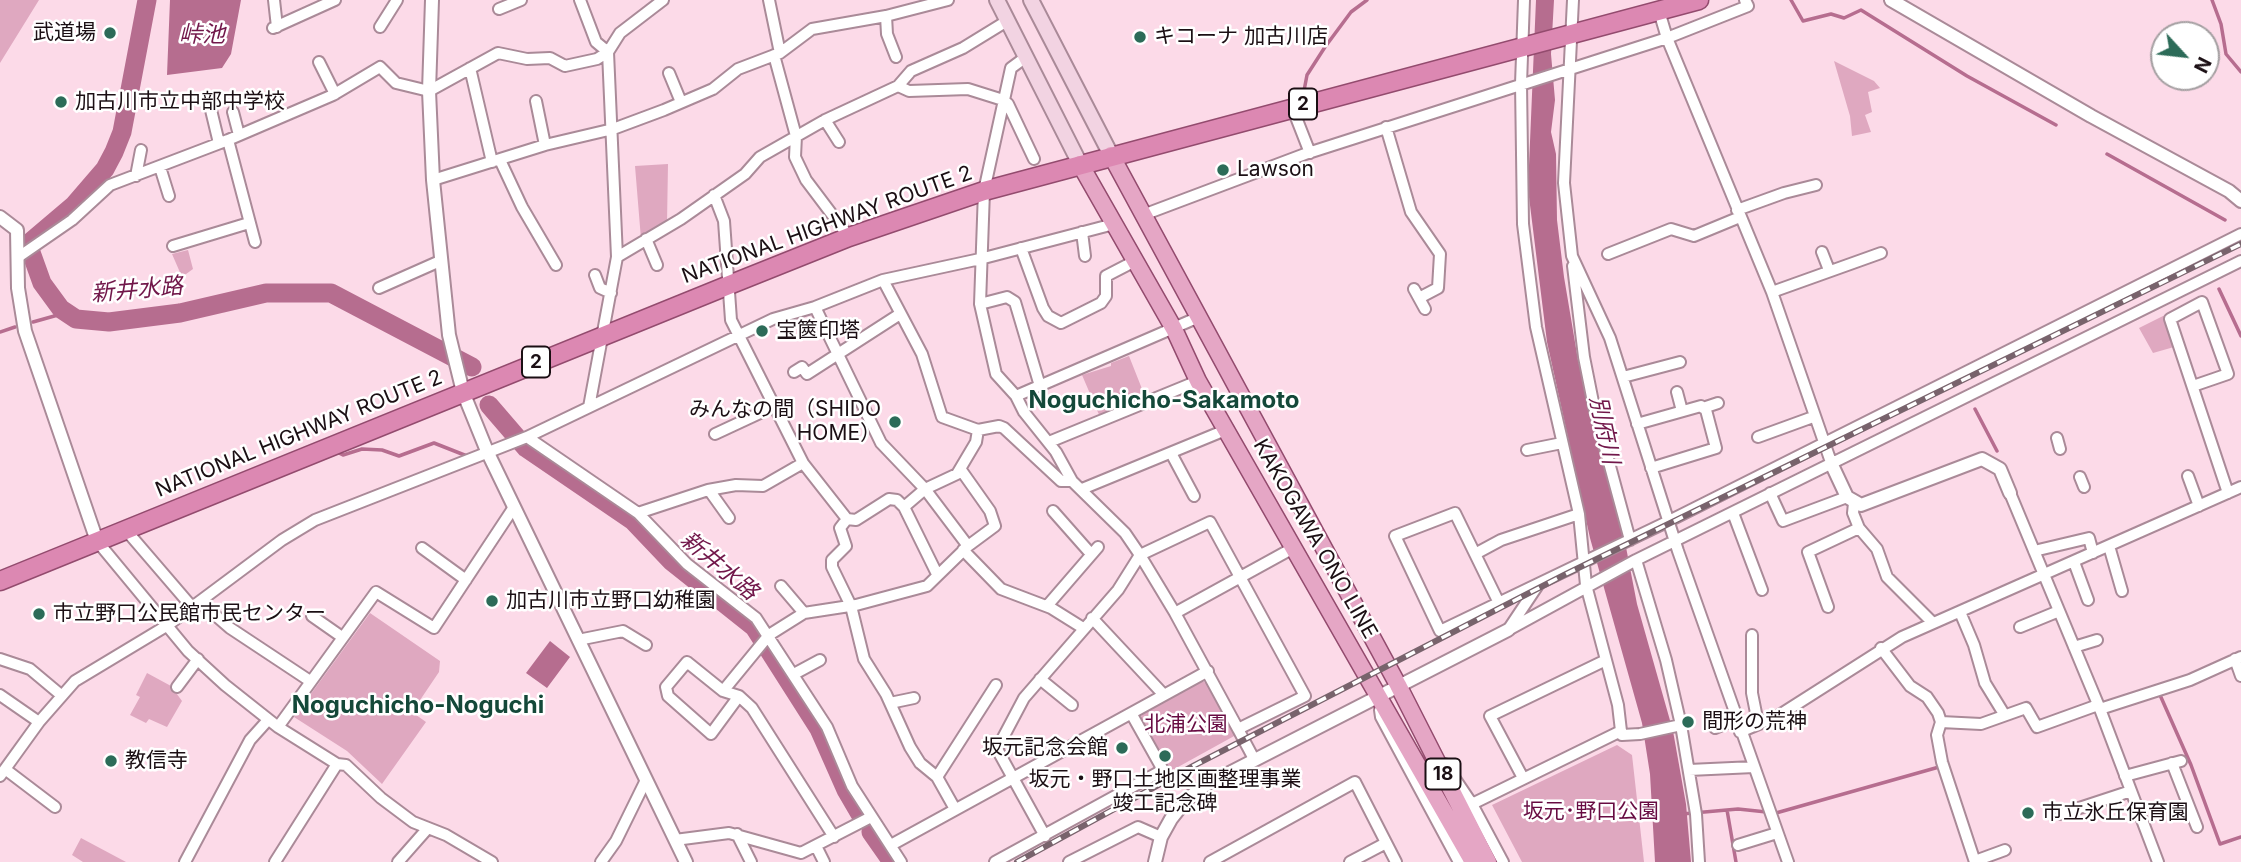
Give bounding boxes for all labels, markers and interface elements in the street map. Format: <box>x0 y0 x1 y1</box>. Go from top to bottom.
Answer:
place label: 武道場 <box>33 20 96 46</box>
water label: 峠池 <box>179 21 225 49</box>
north arrow <box>2150 21 2220 91</box>
place label: キコーナ 加古川店 <box>1154 24 1328 50</box>
marker: 武道場 <box>102 25 118 41</box>
marker: キコーナ 加古川店 <box>1132 29 1148 45</box>
text: N <box>2189 53 2216 77</box>
road number: 2 <box>1289 88 1317 120</box>
place label: 加古川市立中部中学校 <box>75 89 285 115</box>
marker: 加古川市立中部中学校 <box>53 94 69 110</box>
place label: Lawson <box>1237 157 1314 183</box>
street label: NATIONAL HIGHWAY ROUTE 2 <box>678 161 976 289</box>
marker: Lawson <box>1215 162 1231 178</box>
water label: 新井水路 <box>90 272 184 308</box>
place label: 宝篋印塔 <box>776 318 860 344</box>
marker: 宝篋印塔 <box>754 323 770 339</box>
road number: 2 <box>522 346 550 378</box>
street label: NATIONAL HIGHWAY ROUTE 2 <box>152 365 446 503</box>
district label: Noguchicho-Sakamoto <box>1028 387 1300 415</box>
water label: 別府川 <box>1583 393 1625 467</box>
place label: みんなの間（SHIDO HOME） <box>689 397 881 447</box>
marker: みんなの間（SHIDO HOME） <box>887 414 903 430</box>
street label: KAKOGAWA ONO LINE <box>1248 435 1382 643</box>
water label: 新井水路 <box>675 526 763 606</box>
place label: 加古川市立野口幼稚園 <box>506 588 716 614</box>
marker: 加古川市立野口幼稚園 <box>484 593 500 609</box>
place label: 市立野口公民館市民センター <box>53 601 326 627</box>
marker: 市立野口公民館市民センター <box>31 606 47 622</box>
district label: Noguchicho-Noguchi <box>292 692 544 720</box>
place label: 間形の荒神 <box>1702 709 1807 735</box>
park label: 北浦公園 <box>1144 712 1228 738</box>
marker: 間形の荒神 <box>1680 714 1696 730</box>
place label: 坂元記念会館 <box>982 735 1108 761</box>
marker: 坂元記念会館 <box>1114 740 1130 756</box>
place label: 教信寺 <box>125 748 188 774</box>
marker: 坂元・野口土地区画整理事業 竣工記念碑 <box>1157 748 1173 764</box>
marker: 教信寺 <box>103 753 119 769</box>
road number: 18 <box>1426 758 1460 790</box>
place label: 坂元・野口土地区画整理事業 竣工記念碑 <box>1029 767 1301 817</box>
park label: 坂元･野口公園 <box>1523 799 1659 825</box>
place label: 市立氷丘保育園 <box>2042 800 2189 826</box>
marker: 市立氷丘保育園 <box>2020 805 2036 821</box>

